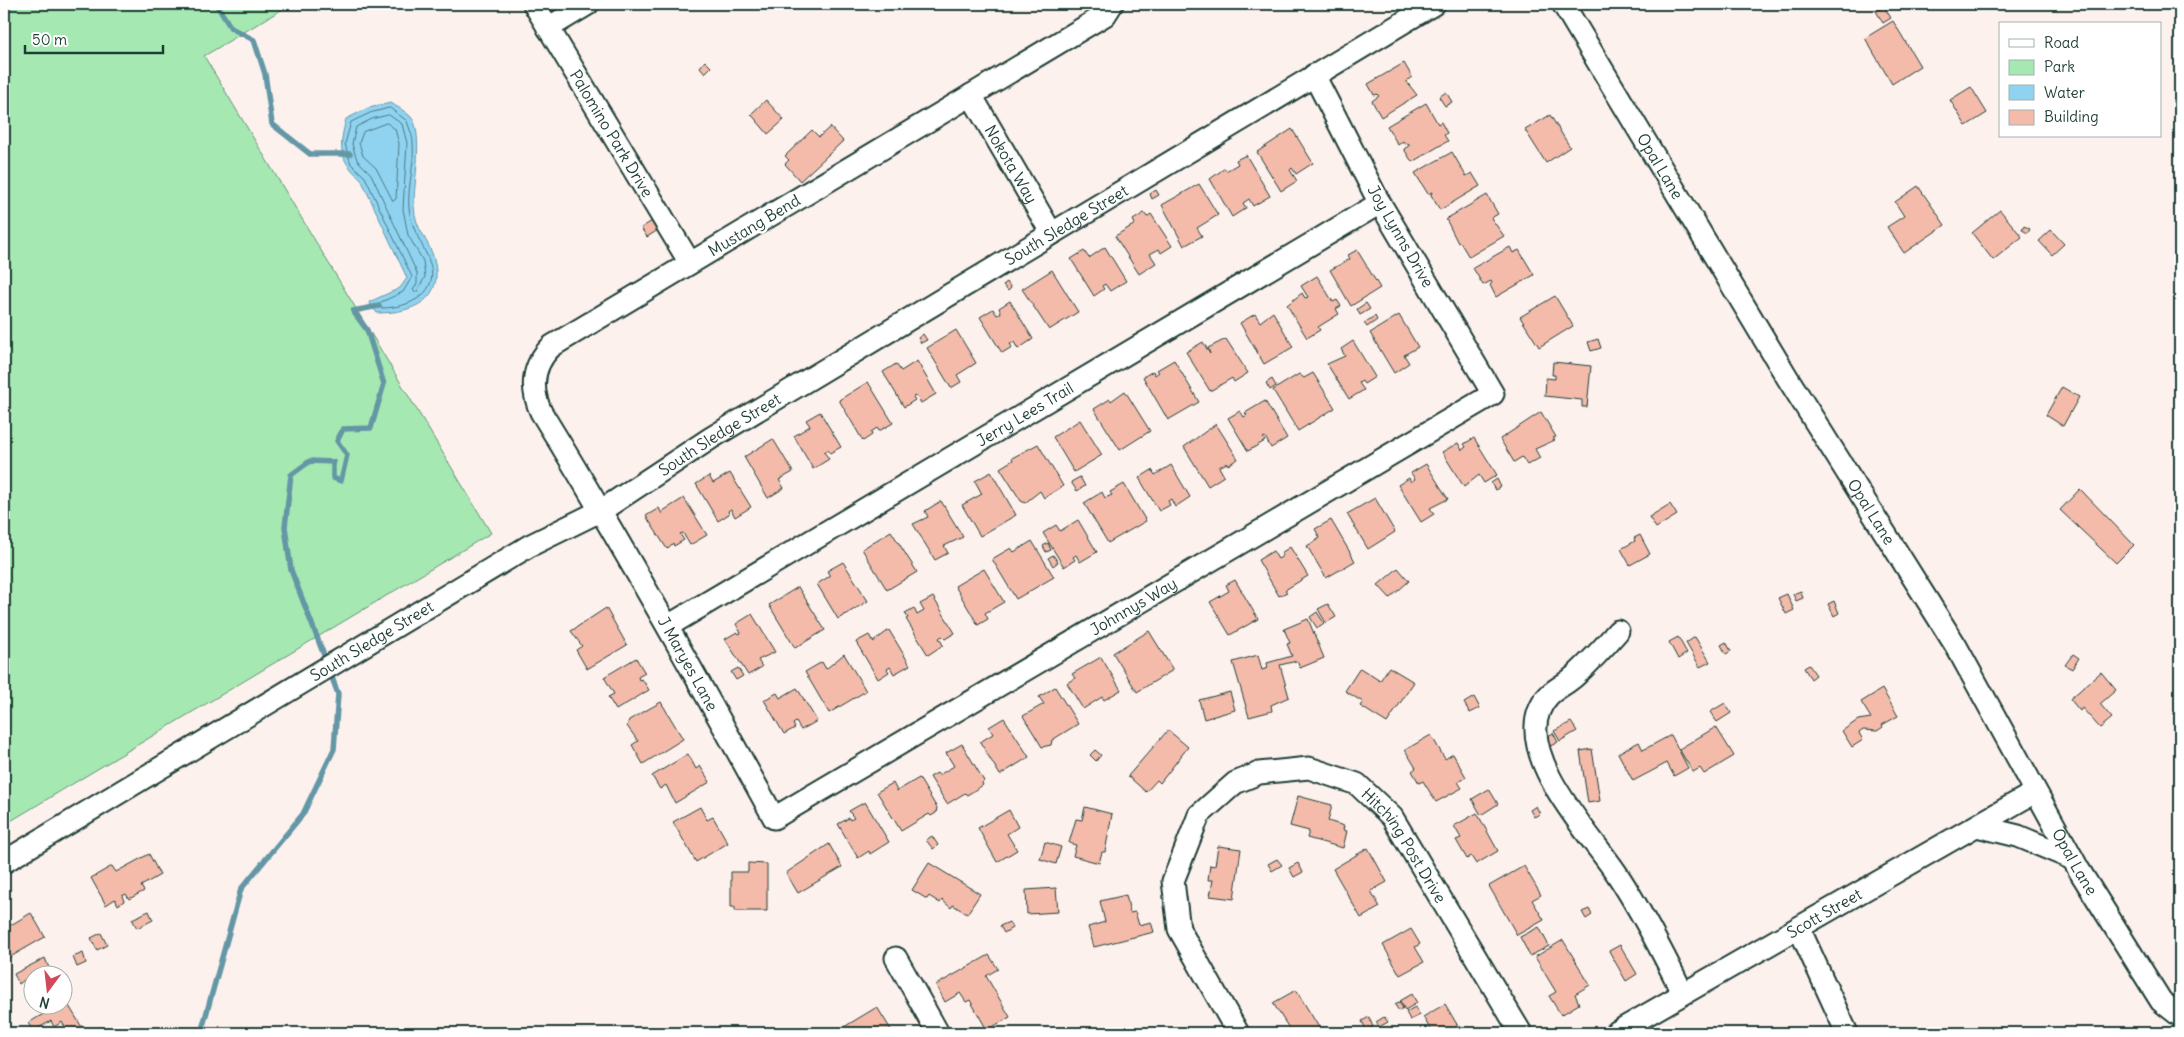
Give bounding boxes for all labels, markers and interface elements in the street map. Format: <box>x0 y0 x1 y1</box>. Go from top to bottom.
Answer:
scale bar <box>25 22 162 54</box>
legend <box>1999 22 2162 138</box>
text: 50 m <box>32 30 67 49</box>
text: Road <box>2044 33 2079 52</box>
text: Park <box>2044 57 2075 76</box>
street label: Palomino Park Drive <box>566 66 658 201</box>
text: Water <box>2044 83 2085 102</box>
text: Building <box>2044 107 2099 126</box>
street label: Nokota Way <box>981 121 1042 207</box>
street label: Opal Lane <box>1633 129 1688 203</box>
street label: South Sledge Street <box>1001 180 1132 270</box>
street label: Joy Lynns Drive <box>1364 181 1438 291</box>
street label: Mustang Bend <box>704 190 804 260</box>
street label: Jerry Lees Trail <box>973 378 1077 451</box>
street label: South Sledge Street <box>655 388 785 480</box>
street label: Opal Lane <box>1843 475 1900 548</box>
street label: Johnnys Way <box>1086 573 1180 639</box>
street label: South Sledge Street <box>306 596 437 686</box>
street label: J Maryes Lane <box>654 613 723 714</box>
street label: Hitching Post Drive <box>1357 784 1451 906</box>
street label: Opal Lane <box>2048 825 2102 899</box>
street label: Scott Street <box>1783 883 1866 942</box>
north arrow <box>22 964 72 1014</box>
text: N <box>38 993 52 1013</box>

